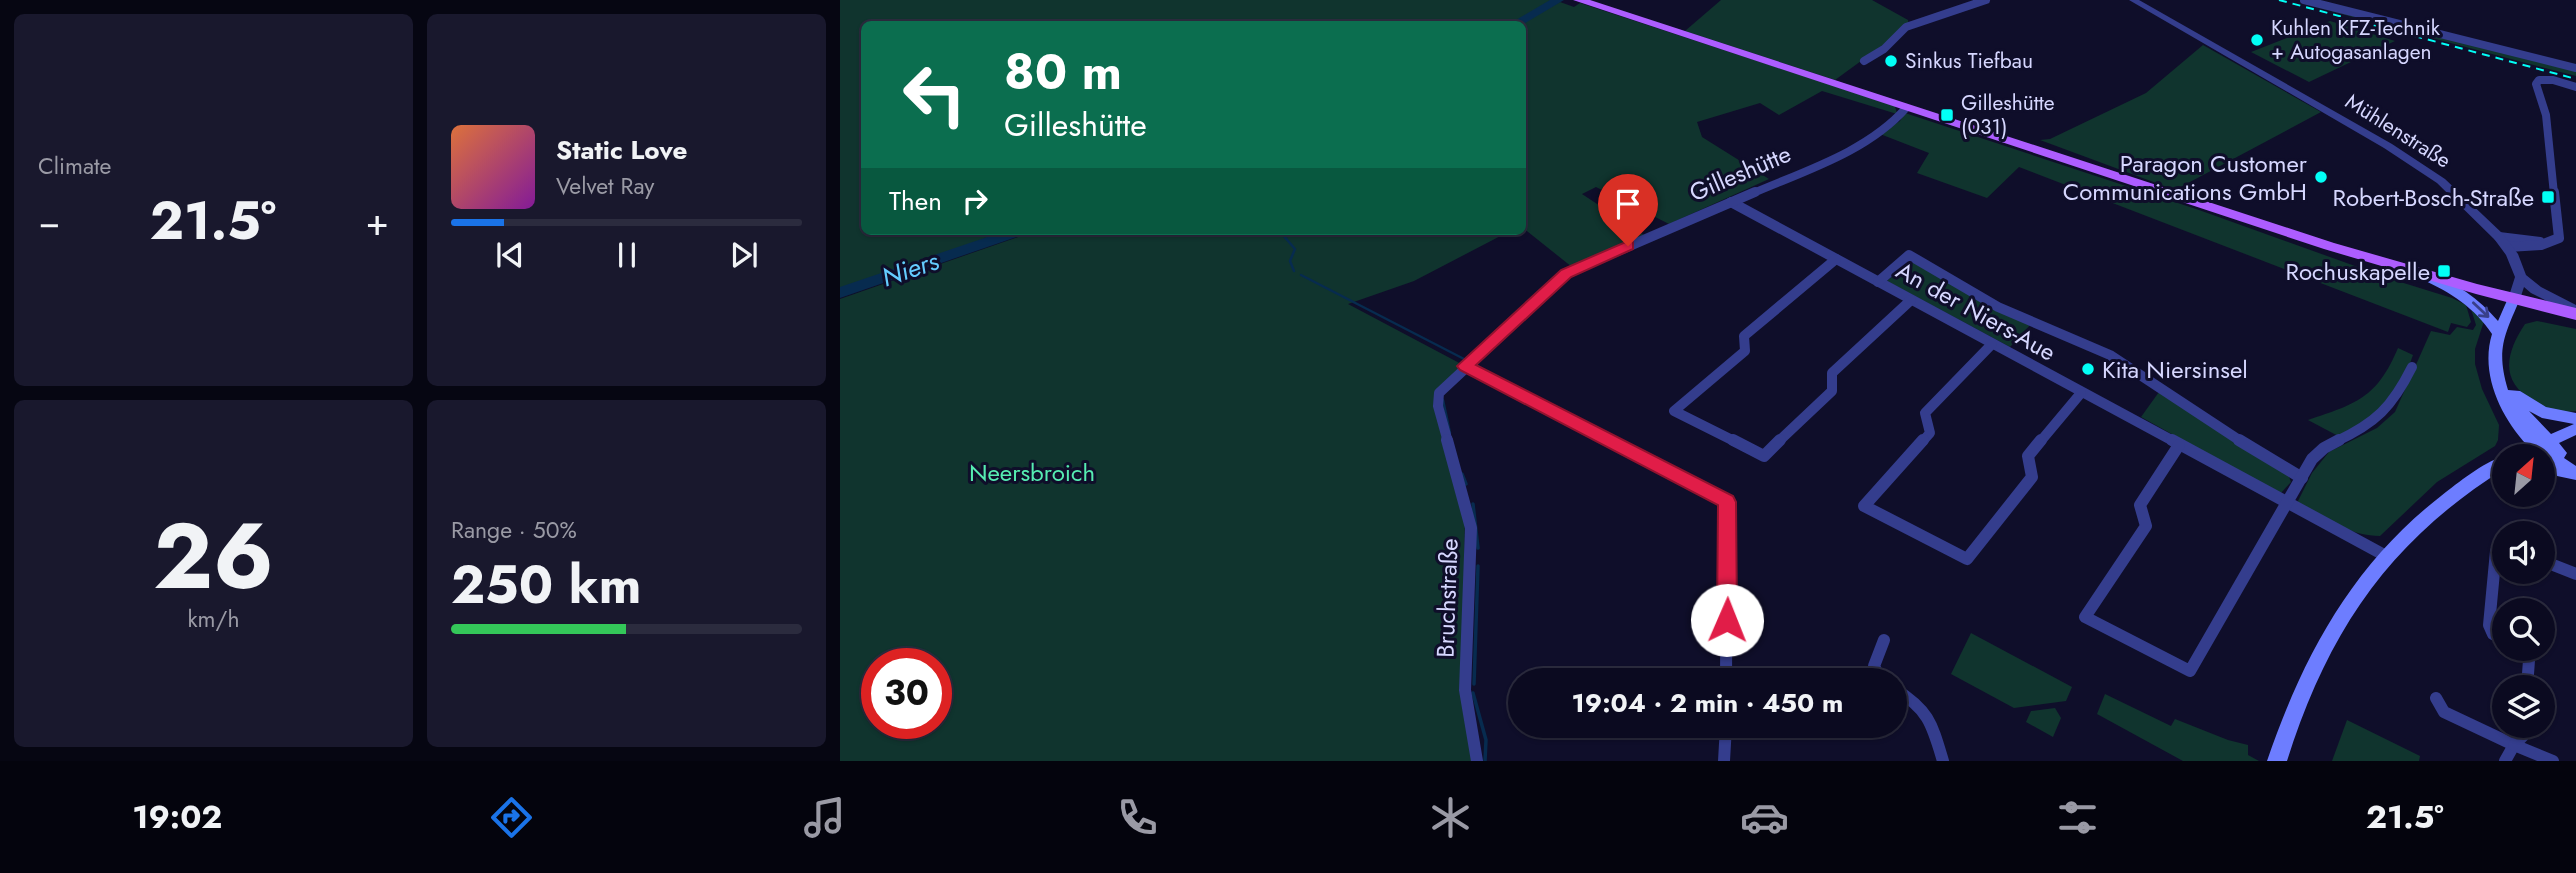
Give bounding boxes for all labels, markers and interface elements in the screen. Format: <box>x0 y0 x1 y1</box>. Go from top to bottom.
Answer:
place label: Kuhlen KFZ-Technik + Autogasanlagen <box>2271 13 2441 67</box>
marker: Kuhlen KFZ-Technik + Autogasanlagen <box>2249 32 2265 48</box>
text: 80 m <box>1004 37 1122 107</box>
place label: Sinkus Tiefbau <box>1905 46 2033 76</box>
icon: left <box>889 49 980 140</box>
marker: Sinkus Tiefbau <box>1883 53 1899 69</box>
street label: Mühlenstraße <box>2339 87 2457 175</box>
place label: Gilleshütte (031) <box>1961 88 2055 142</box>
text: Gilleshütte <box>1004 102 1147 148</box>
marker: Gilleshütte (031) <box>1939 107 1955 123</box>
text: Static Love <box>556 131 688 169</box>
street label: Gilleshütte <box>1684 136 1796 210</box>
place label: Paragon Customer Communications GmbH <box>2063 146 2308 209</box>
text: Climate <box>38 149 111 183</box>
text: Velvet Ray <box>556 169 654 203</box>
marker: Paragon Customer Communications GmbH <box>2313 169 2329 185</box>
pin <box>1598 174 1658 246</box>
place label: Robert-Bosch-Straße <box>2332 180 2534 215</box>
text: Then <box>889 182 942 220</box>
icon: right <box>956 182 994 220</box>
text: 21.5° <box>150 183 276 259</box>
icon: arrive <box>1609 185 1647 223</box>
marker: Robert-Bosch-Straße <box>2540 189 2556 205</box>
text: − <box>38 194 60 249</box>
text: + <box>366 194 389 249</box>
icon: previous <box>491 236 529 274</box>
icon: pause <box>608 236 646 274</box>
icon: next <box>725 236 763 274</box>
water label: Niers <box>876 241 944 296</box>
street label: An der Niers-Aue <box>1890 253 2062 369</box>
place label: Rochuskapelle <box>2286 254 2430 289</box>
marker: Rochuskapelle <box>2436 263 2452 279</box>
one-way arrow <box>2472 302 2489 319</box>
place label: Kita Niersinsel <box>2102 352 2248 387</box>
marker: Kita Niersinsel <box>2080 361 2096 377</box>
north arrow <box>2492 444 2555 508</box>
map controls <box>2492 444 2555 738</box>
park label: Neersbroich <box>969 455 1095 490</box>
text: 26 <box>153 491 274 622</box>
text: Range · 50% <box>451 513 577 547</box>
button: sound <box>2492 521 2555 584</box>
street label: Bruchstraße <box>1427 538 1467 658</box>
text: 250 km <box>451 547 641 623</box>
position arrow <box>1690 583 1764 657</box>
button: search <box>2492 598 2555 661</box>
text: km/h <box>188 602 239 636</box>
speed limit sign: 30 <box>861 648 952 739</box>
button: layers <box>2492 675 2555 738</box>
text: 19:04 · 2 min · 450 m <box>1572 684 1843 722</box>
icon: directions <box>487 793 536 842</box>
icon: music <box>800 793 849 842</box>
icon: phone <box>1113 793 1162 842</box>
icon: climate <box>1426 793 1475 842</box>
icon: car <box>1740 793 1789 842</box>
icon: filters <box>2053 793 2102 842</box>
text: 19:02 <box>132 794 222 840</box>
text: 21.5° <box>2366 794 2444 840</box>

